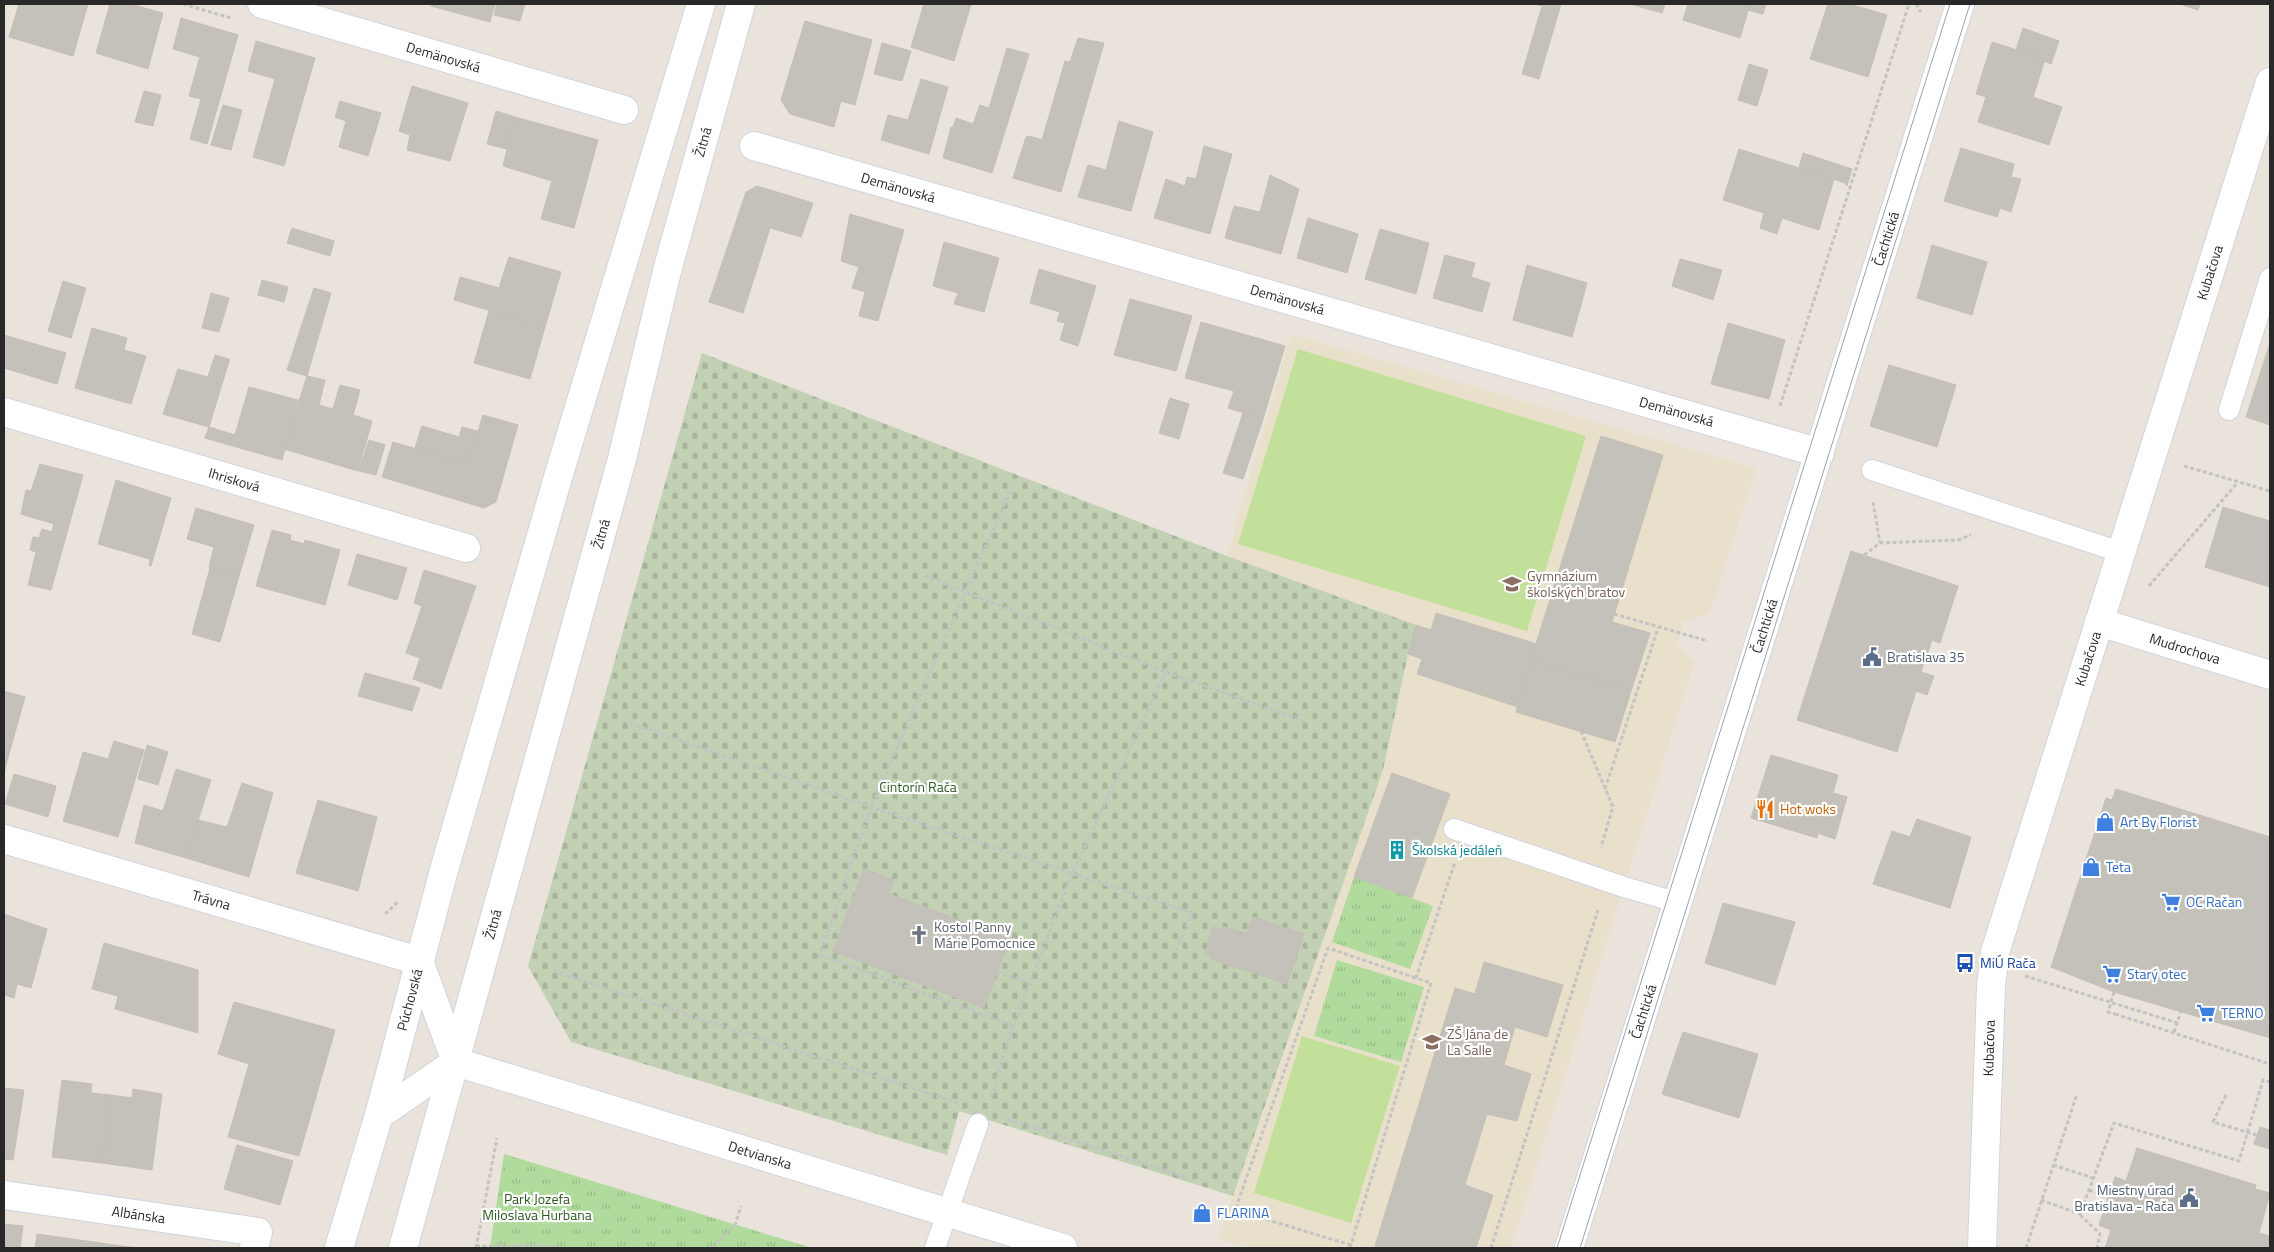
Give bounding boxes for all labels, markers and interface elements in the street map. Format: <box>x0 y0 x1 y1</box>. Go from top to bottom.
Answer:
street label: Demänovská <box>404 36 483 77</box>
street label: Žitná <box>688 125 716 159</box>
street label: Demänovská <box>859 166 938 208</box>
street label: Čachtická <box>1867 209 1904 268</box>
street label: Kubačova <box>2191 242 2228 303</box>
street label: Demänovská <box>1248 278 1327 320</box>
street label: Demänovská <box>1637 391 1716 432</box>
street label: Ihrisková <box>206 462 263 497</box>
street label: Žitná <box>587 517 615 551</box>
place label: Gymnázium školských bratov <box>1527 565 1626 602</box>
school or university icon: Gymnázium školských bratov <box>1501 573 1523 595</box>
street label: Čachtická <box>1746 596 1782 656</box>
street label: Mudrochova <box>2147 627 2223 669</box>
street label: Kubačova <box>2069 628 2106 689</box>
public building icon: Bratislava 35 <box>1861 646 1883 668</box>
place label: Bratislava 35 <box>1887 646 1965 667</box>
park label: Cintorín Rača <box>879 776 957 797</box>
restaurant icon: Hot woks <box>1754 798 1776 820</box>
place label: Hot woks <box>1780 798 1836 819</box>
shop icon: Art By Florist <box>2094 811 2116 833</box>
place label: Art By Florist <box>2120 811 2197 832</box>
building icon: Školská jedáleň <box>1386 839 1408 861</box>
place label: Školská jedáleň <box>1412 839 1502 860</box>
shop icon: Teta <box>2080 856 2102 878</box>
place label: Teta <box>2106 856 2131 877</box>
street label: Trávna <box>190 884 233 915</box>
supermarket icon: OC Račan <box>2160 891 2182 913</box>
place label: OC Račan <box>2186 891 2242 912</box>
street label: Žitná <box>478 907 507 941</box>
place label: Kostol Panny Márie Pomocnice <box>934 916 1035 953</box>
church icon: Kostol Panny Márie Pomocnice <box>908 924 930 946</box>
bus stop icon: MiÚ Rača <box>1954 952 1976 974</box>
place label: MiÚ Rača <box>1980 952 2036 973</box>
supermarket icon: Starý otec <box>2101 963 2123 985</box>
place label: Starý otec <box>2127 963 2187 984</box>
street label: Púchovská <box>391 966 427 1033</box>
street label: Čachtická <box>1624 981 1661 1041</box>
supermarket icon: TERNO <box>2195 1002 2217 1024</box>
place label: TERNO <box>2221 1002 2263 1023</box>
street label: Kubačova <box>1977 1019 2000 1077</box>
place label: ZŠ Jána de La Salle <box>1447 1023 1508 1060</box>
school or university icon: ZŠ Jána de La Salle <box>1421 1031 1443 1053</box>
street label: Detvianska <box>726 1135 795 1174</box>
place label: Miestny úrad Bratislava - Rača <box>2074 1179 2174 1216</box>
public building icon: Miestny úrad Bratislava - Rača <box>2178 1187 2200 1209</box>
park label: Park Jozefa Miloslava Hurbana <box>482 1188 592 1225</box>
street label: Albánska <box>111 1200 167 1228</box>
shop icon: FLARINA <box>1191 1202 1213 1224</box>
place label: FLARINA <box>1217 1202 1270 1223</box>

